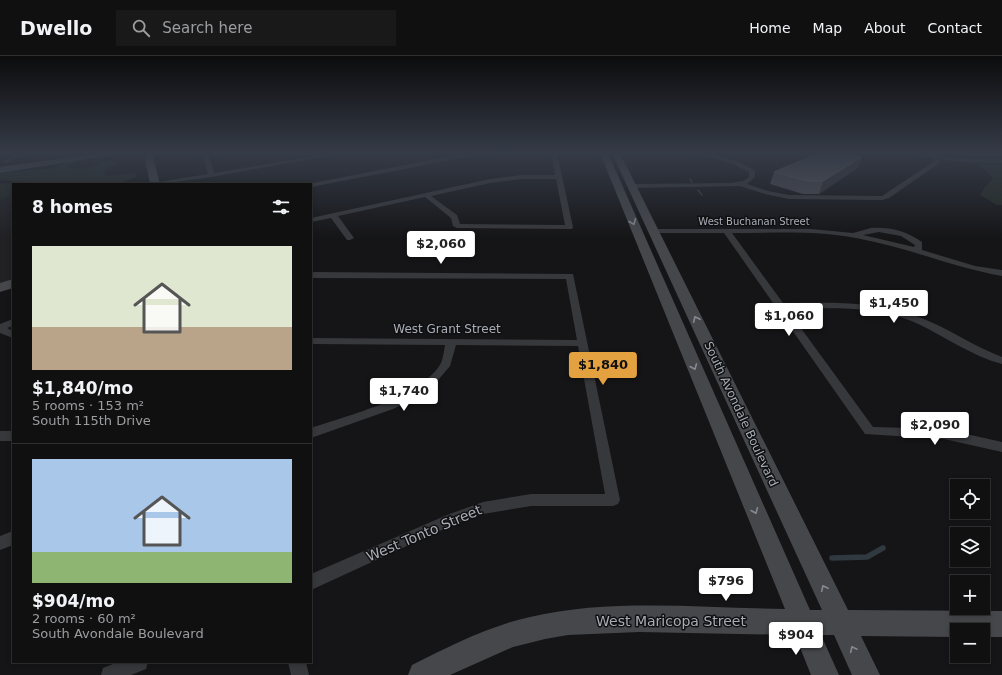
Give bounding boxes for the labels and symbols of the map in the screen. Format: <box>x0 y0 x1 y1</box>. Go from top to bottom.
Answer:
street label: West Buchanan Street <box>698 216 810 227</box>
one-way arrow <box>628 218 636 225</box>
pin: $2,060 <box>408 231 474 265</box>
pin: $1,450 <box>861 290 927 324</box>
pin: $1,060 <box>756 303 822 337</box>
one-way arrow <box>693 315 701 323</box>
street label: West Grant Street <box>393 322 501 336</box>
street label: South Avondale Boulevard <box>701 339 781 489</box>
pin: $1,840 <box>570 352 636 386</box>
one-way arrow <box>689 363 697 371</box>
pin: $1,740 <box>371 378 437 412</box>
pin: $2,090 <box>902 412 968 446</box>
street label: West Tonto Street <box>364 501 484 564</box>
one-way arrow <box>751 508 759 515</box>
pin: $796 <box>702 568 750 602</box>
one-way arrow <box>821 584 829 592</box>
street label: West Maricopa Street <box>596 613 746 629</box>
pin: $904 <box>772 622 820 656</box>
one-way arrow <box>850 646 858 653</box>

